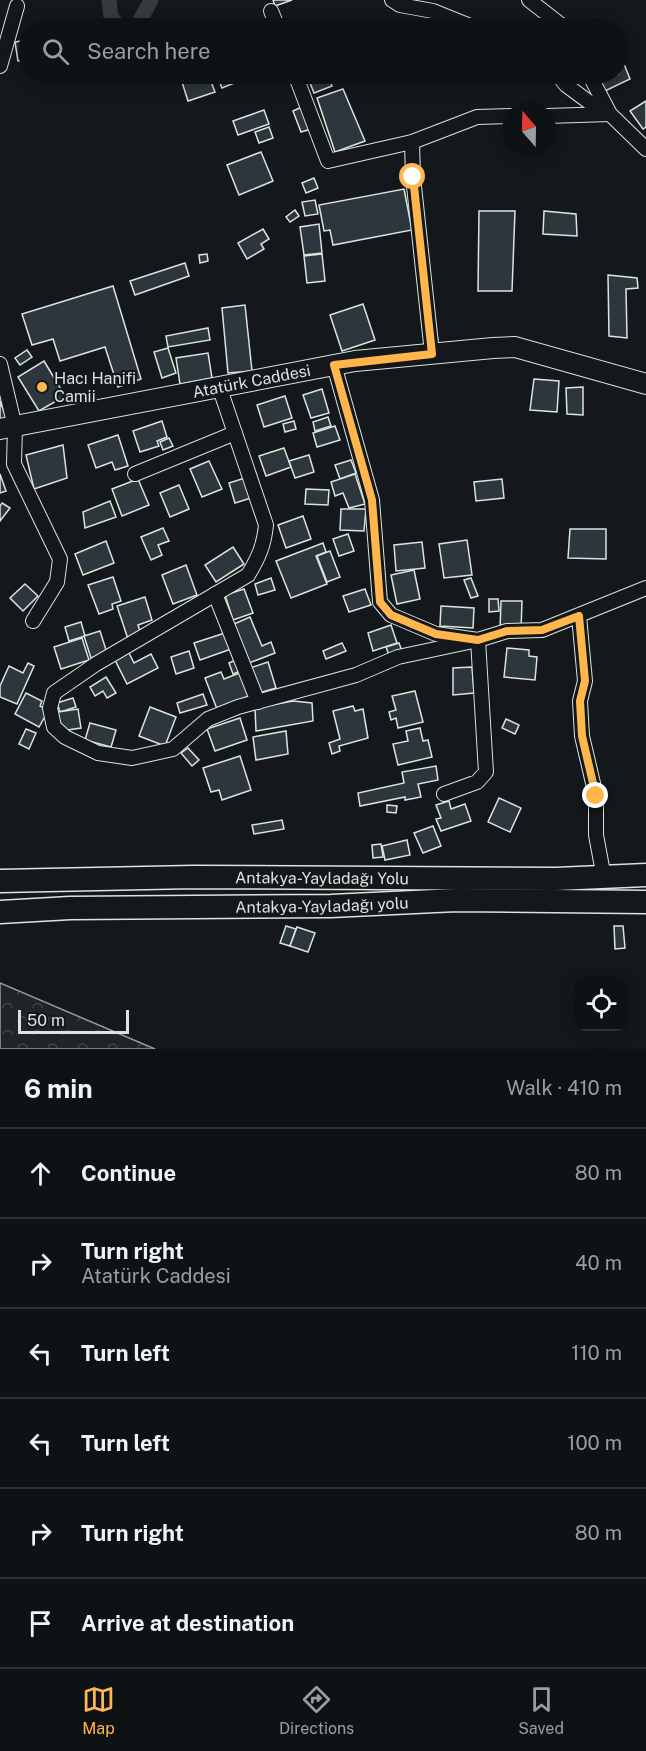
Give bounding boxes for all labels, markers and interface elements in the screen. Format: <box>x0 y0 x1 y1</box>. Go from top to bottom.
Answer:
search box <box>18 18 628 84</box>
icon: search <box>39 35 72 68</box>
text: Search here <box>87 38 211 64</box>
north arrow <box>502 102 556 156</box>
route start <box>399 163 425 189</box>
street label: Atatürk Caddesi <box>191 360 312 401</box>
place label: Hacı Hanifi Camii <box>54 369 136 406</box>
marker: Hacı Hanifi Camii <box>35 380 49 394</box>
route end <box>582 782 608 808</box>
street label: Antakya-Yayladağı Yolu <box>235 868 409 888</box>
street label: Antakya-Yayladağı yolu <box>235 893 409 916</box>
map controls <box>574 977 628 1031</box>
button: locate <box>574 977 628 1031</box>
scale bar <box>18 1007 129 1034</box>
text: 50 m <box>27 1011 65 1030</box>
text: 6 min <box>24 1073 93 1104</box>
text: Walk · 410 m <box>506 1076 622 1100</box>
icon: ahead <box>24 1157 57 1190</box>
text: Continue <box>81 1160 176 1186</box>
text: 80 m <box>575 1161 622 1185</box>
text: Turn right <box>81 1238 184 1264</box>
icon: right <box>24 1247 57 1280</box>
text: 40 m <box>575 1251 622 1275</box>
text: Atatürk Caddesi <box>81 1264 231 1288</box>
icon: left <box>24 1337 57 1370</box>
text: Turn left <box>81 1340 170 1366</box>
text: 110 m <box>571 1341 622 1365</box>
icon: left <box>24 1427 57 1460</box>
text: Turn left <box>81 1430 170 1456</box>
text: 100 m <box>567 1431 622 1455</box>
icon: right <box>24 1517 57 1550</box>
text: Turn right <box>81 1520 184 1546</box>
text: 80 m <box>575 1521 622 1545</box>
icon: arrive <box>24 1607 57 1640</box>
text: Arrive at destination <box>81 1610 294 1636</box>
tab: Map <box>82 1683 115 1738</box>
tab: Directions <box>279 1683 354 1738</box>
tab: Saved <box>518 1683 564 1738</box>

